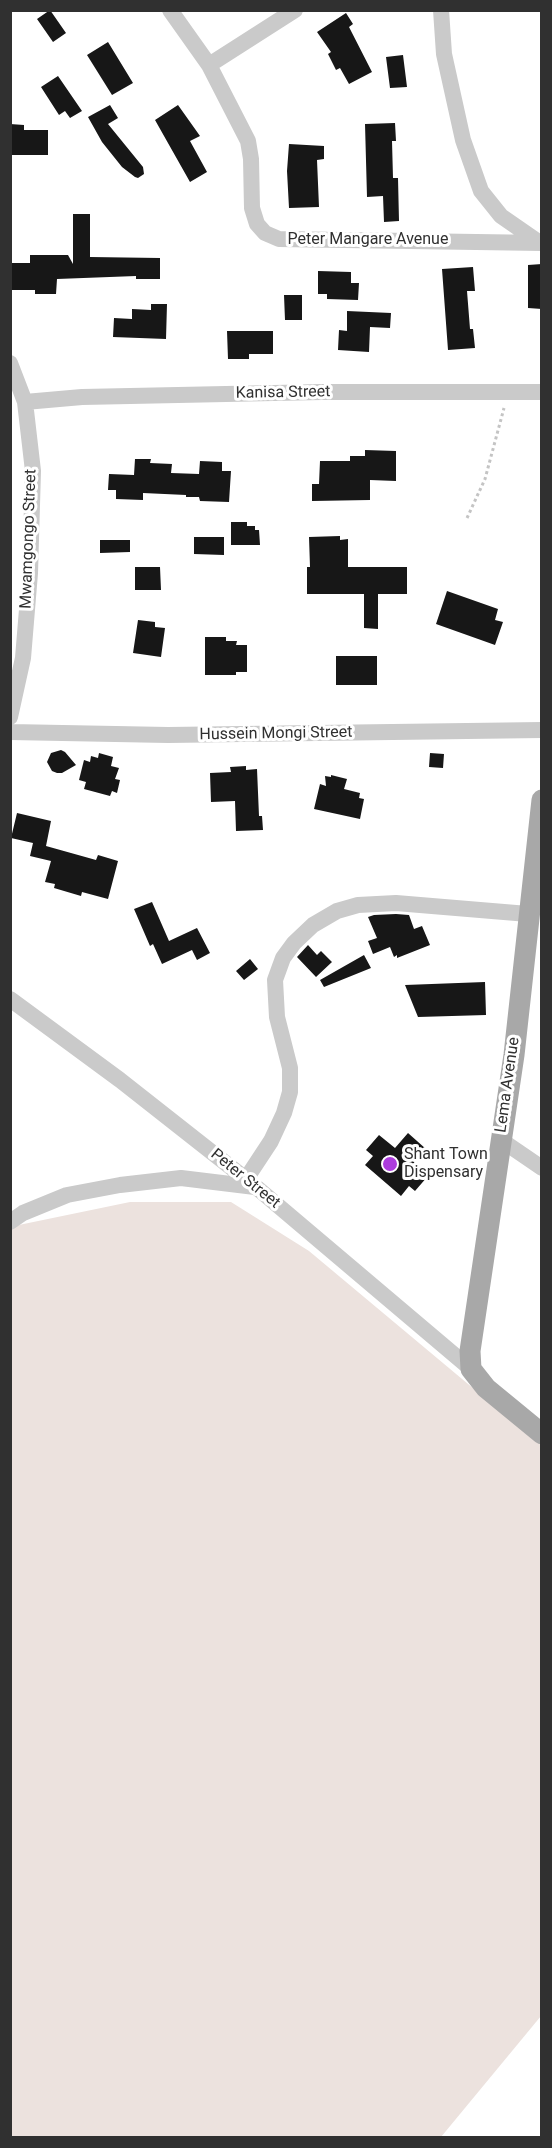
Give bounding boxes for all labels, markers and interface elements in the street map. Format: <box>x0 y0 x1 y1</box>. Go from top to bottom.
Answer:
street label: Peter Mangare Avenue <box>288 230 448 250</box>
street label: Kanisa Street <box>236 383 330 403</box>
street label: Mwamgongo Street <box>17 469 41 609</box>
street label: Hussein Mongi Street <box>199 723 353 745</box>
street label: Lema Avenue <box>492 1036 524 1134</box>
street label: Peter Street <box>206 1145 284 1213</box>
place label: Shant Town Dispensary <box>404 1145 488 1183</box>
marker: Shant Town Dispensary <box>381 1155 399 1173</box>

